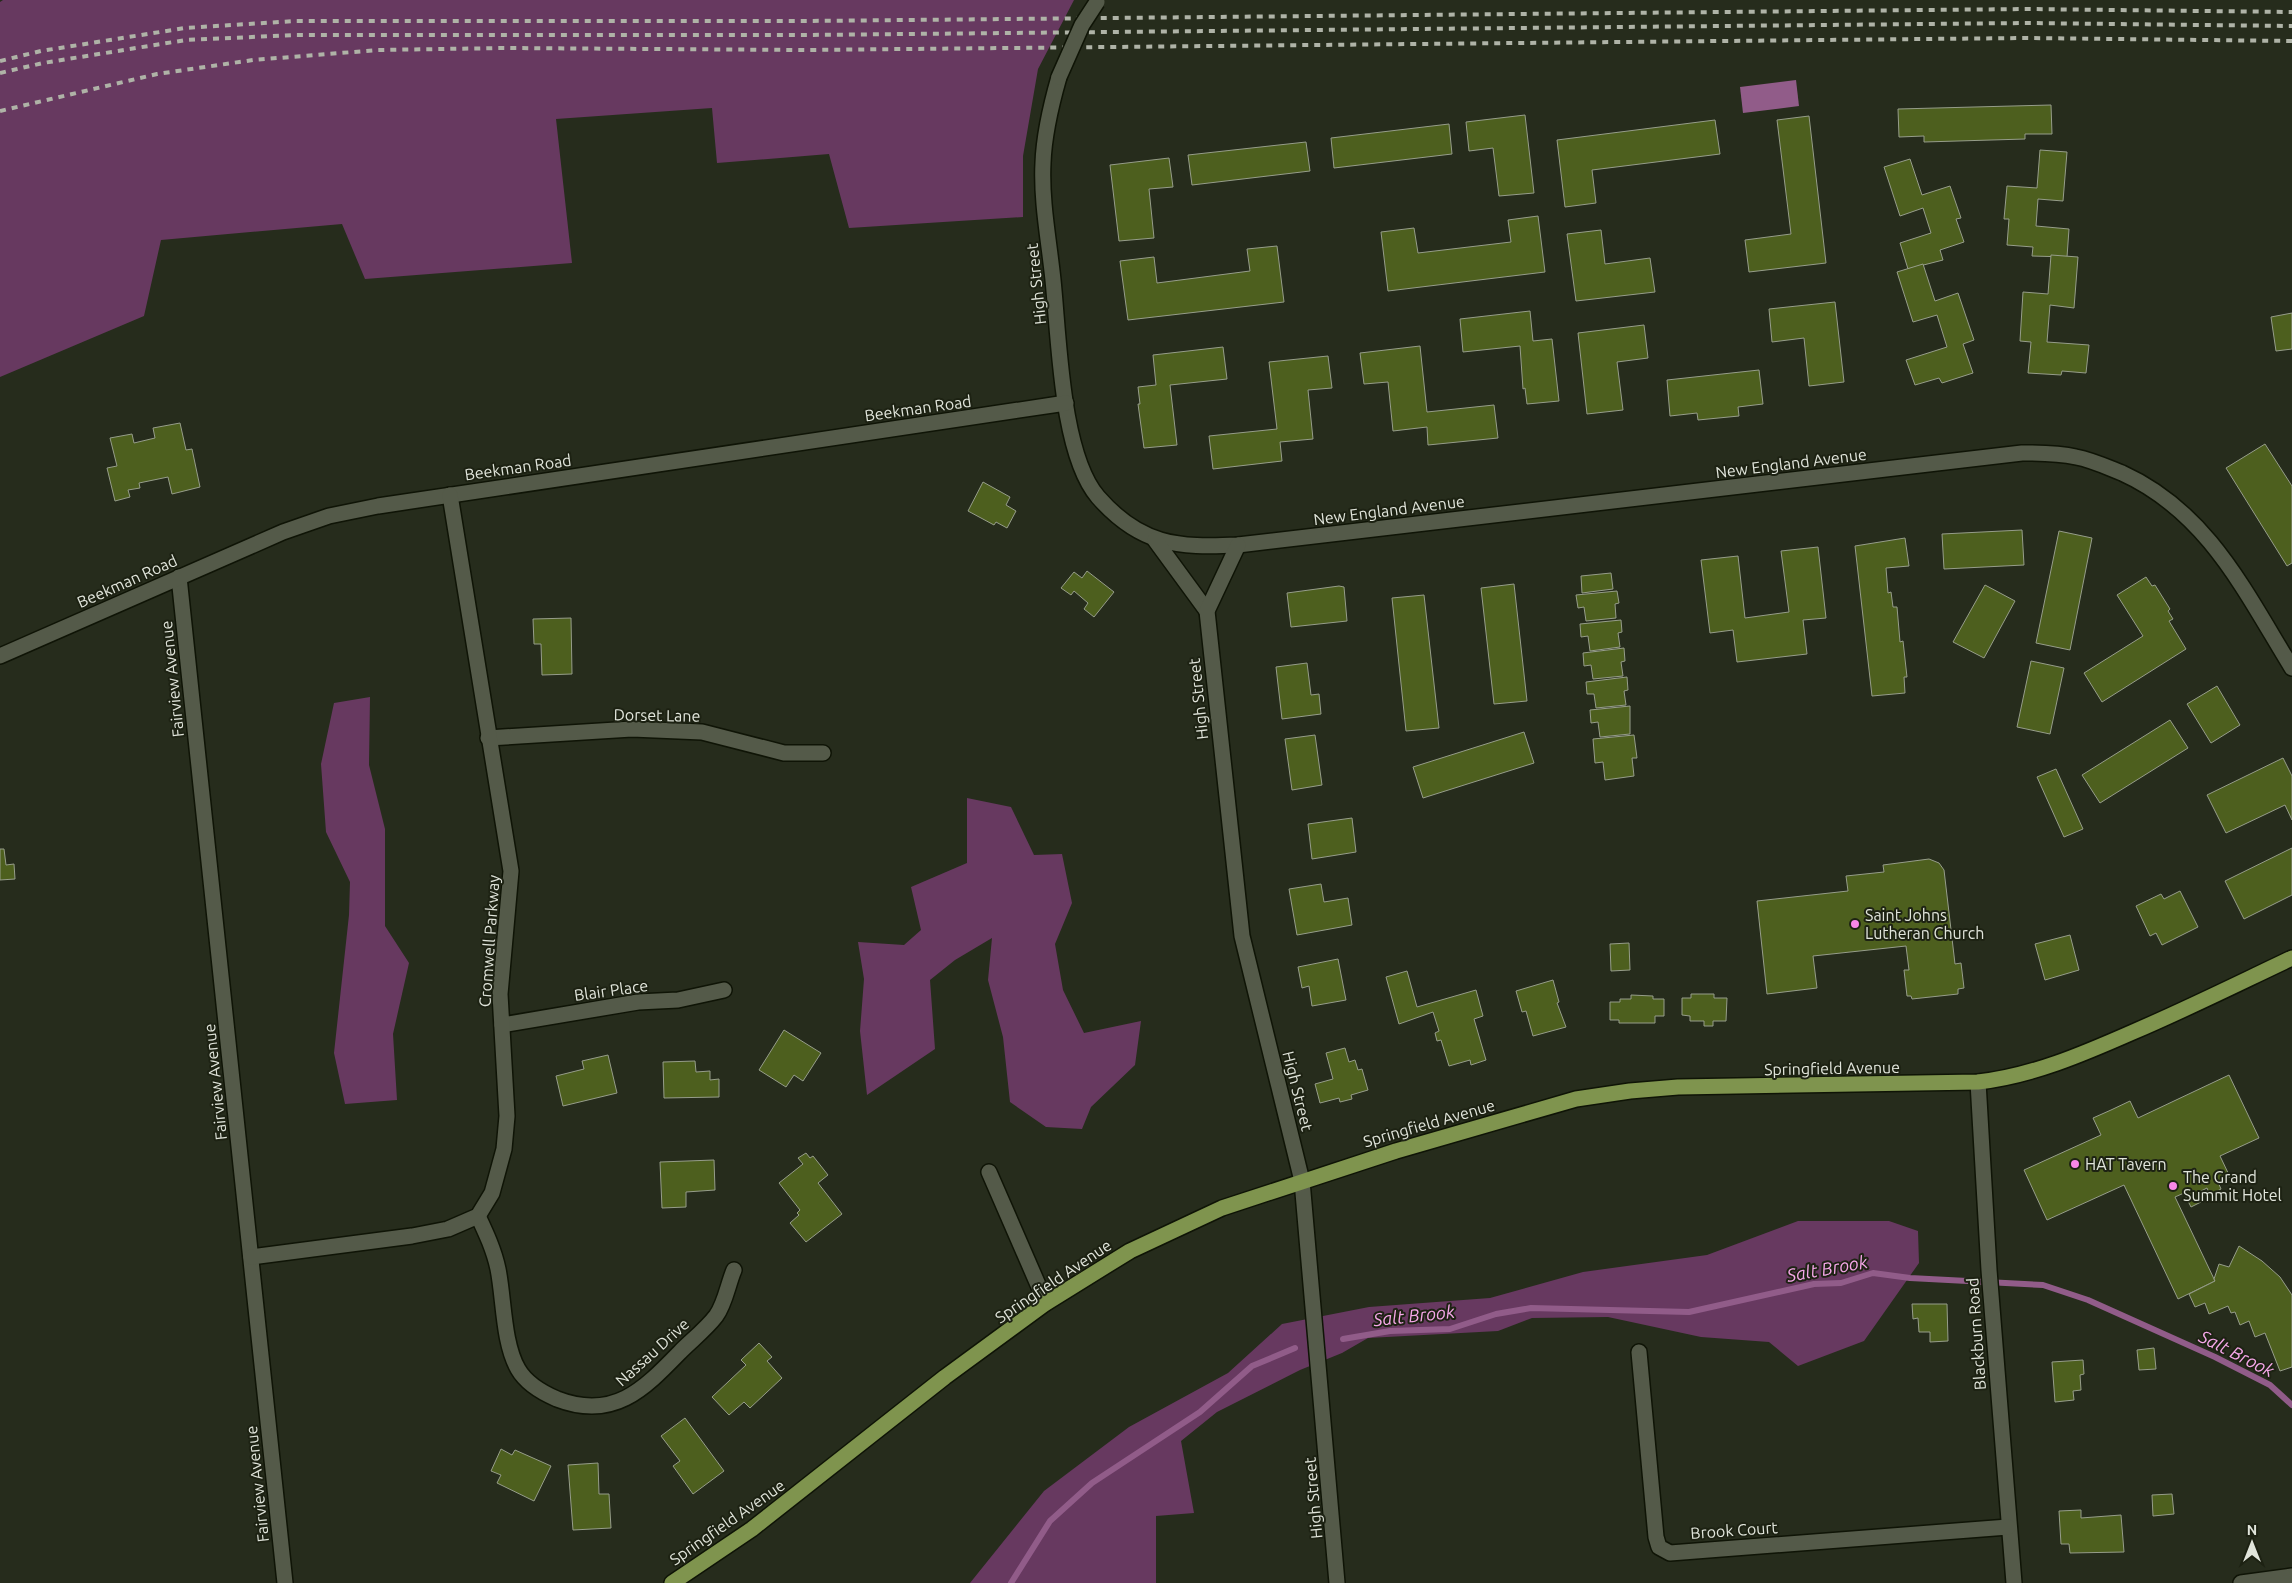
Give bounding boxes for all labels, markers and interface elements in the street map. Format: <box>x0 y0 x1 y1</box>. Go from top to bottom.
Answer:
street label: High Street <box>1023 242 1049 326</box>
street label: Beekman Road <box>863 392 973 424</box>
street label: New England Avenue <box>1714 445 1868 481</box>
street label: Beekman Road <box>463 451 573 483</box>
street label: New England Avenue <box>1312 492 1466 528</box>
street label: Beekman Road <box>74 551 180 611</box>
street label: Fairview Avenue <box>157 620 187 738</box>
street label: High Street <box>1185 657 1211 741</box>
street label: Dorset Lane <box>613 705 701 725</box>
street label: Cromwell Parkway <box>475 874 503 1008</box>
place label: Saint Johns Lutheran Church <box>1865 906 1984 942</box>
marker: Saint Johns Lutheran Church <box>1849 918 1861 930</box>
street label: Blair Place <box>573 976 649 1004</box>
street label: Fairview Avenue <box>200 1023 230 1141</box>
street label: High Street <box>1279 1049 1317 1134</box>
street label: Springfield Avenue <box>1764 1058 1900 1078</box>
street label: Springfield Avenue <box>1361 1096 1497 1150</box>
place label: HAT Tavern <box>2085 1155 2167 1173</box>
marker: HAT Tavern <box>2069 1158 2081 1170</box>
place label: The Grand Summit Hotel <box>2183 1168 2282 1204</box>
marker: The Grand Summit Hotel <box>2167 1180 2179 1192</box>
street label: Springfield Avenue <box>992 1236 1114 1326</box>
water label: Salt Brook <box>1784 1251 1870 1285</box>
street label: Blackburn Road <box>1963 1277 1989 1391</box>
water label: Salt Brook <box>1371 1301 1456 1329</box>
street label: Nassau Drive <box>612 1314 692 1390</box>
water label: Salt Brook <box>2195 1325 2279 1381</box>
street label: Fairview Avenue <box>242 1425 272 1543</box>
street label: High Street <box>1300 1456 1326 1539</box>
street label: Springfield Avenue <box>666 1476 788 1568</box>
street label: Brook Court <box>1690 1518 1779 1542</box>
north arrow <box>2227 1518 2277 1568</box>
text: N <box>2247 1522 2257 1538</box>

